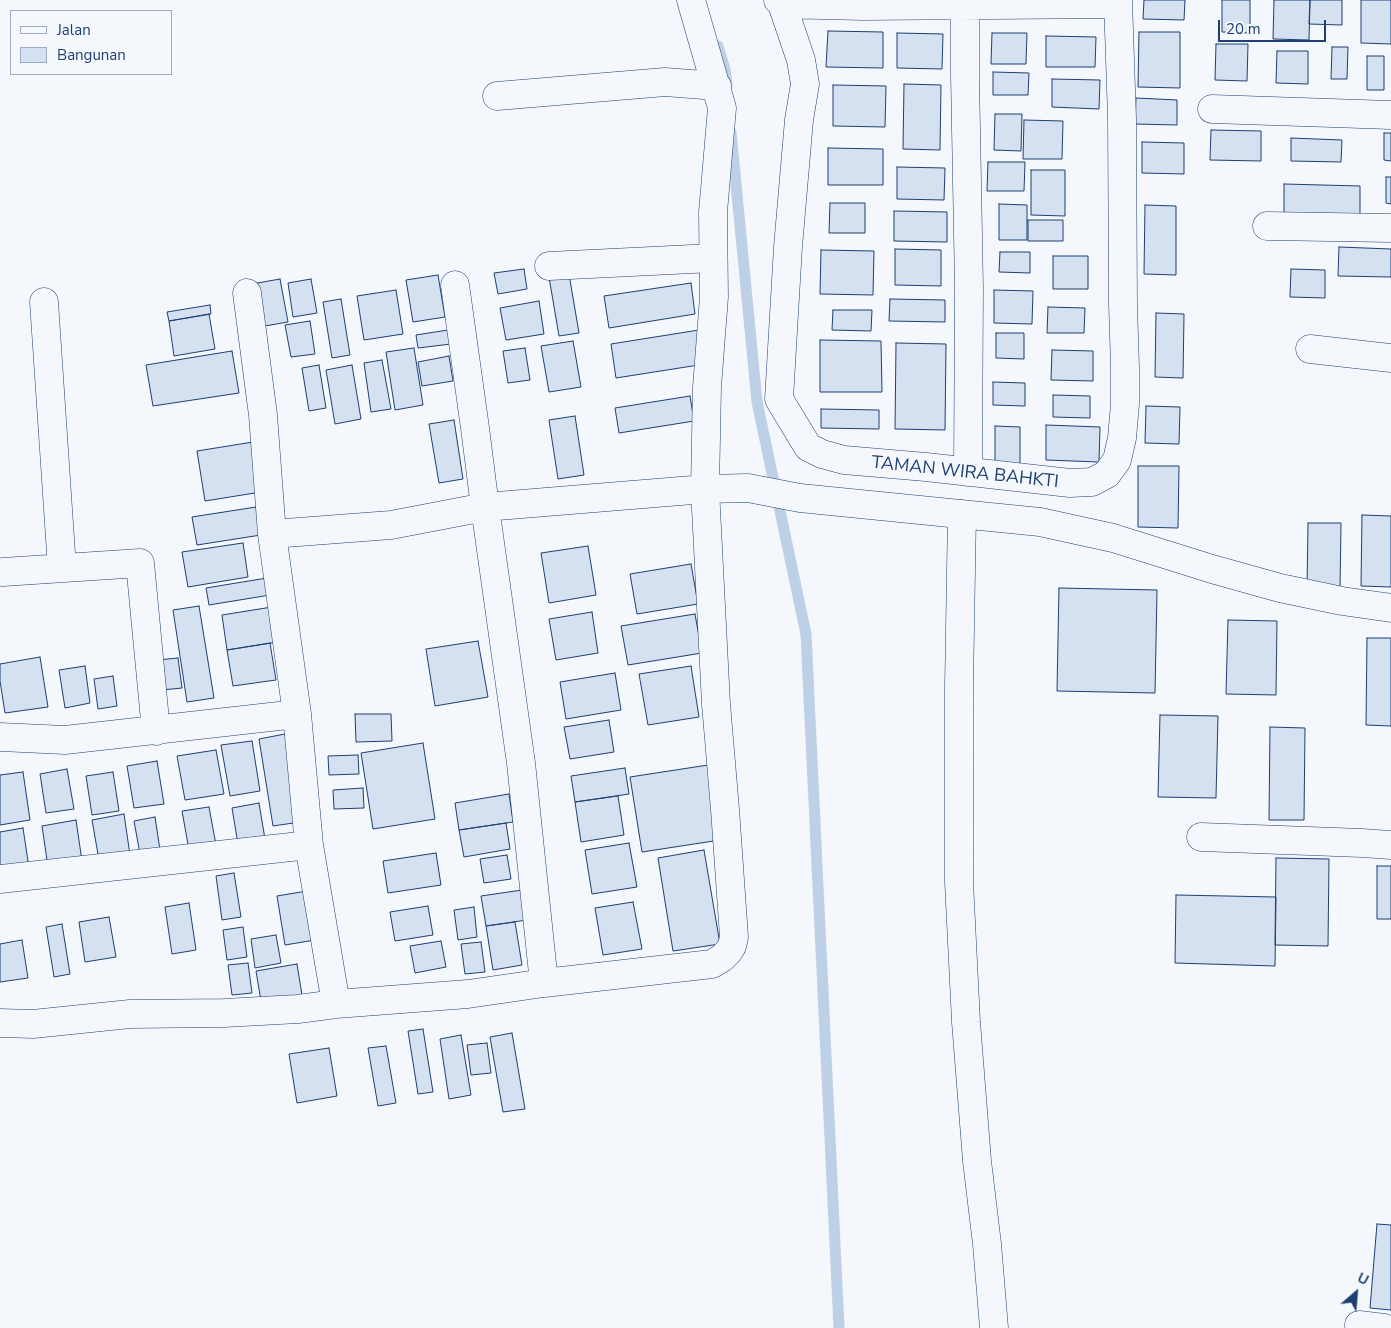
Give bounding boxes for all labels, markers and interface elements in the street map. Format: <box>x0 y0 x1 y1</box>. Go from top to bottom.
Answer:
legend <box>10 10 172 75</box>
scale bar <box>1221 10 1328 42</box>
text: 20 m <box>1226 19 1261 39</box>
text: Jalan <box>57 20 91 40</box>
text: Bangunan <box>57 45 126 65</box>
street label: TAMAN WIRA BAHKTI <box>870 452 1060 494</box>
north arrow <box>1331 1268 1381 1318</box>
text: U <box>1354 1268 1372 1290</box>

